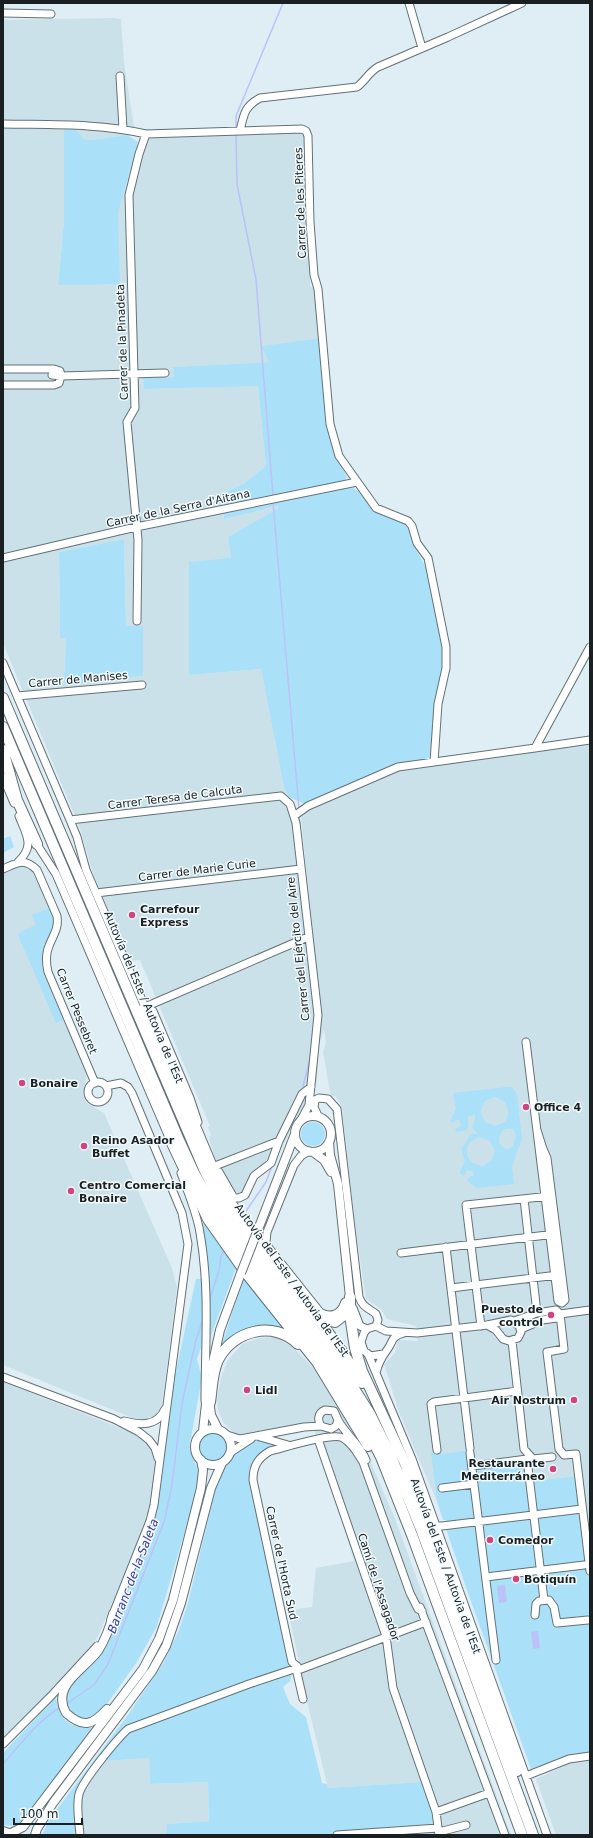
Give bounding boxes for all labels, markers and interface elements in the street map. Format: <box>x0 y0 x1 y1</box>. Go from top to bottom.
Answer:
street label: Carrer de les Piteres <box>292 147 309 259</box>
street label: Carrer de la Pinadeta <box>114 284 131 400</box>
street label: Carrer de la Serra d'Aitana <box>105 487 251 530</box>
street label: Carrer de Manises <box>28 669 128 690</box>
street label: Carrer Teresa de Calcuta <box>107 783 243 812</box>
street label: Carrer de Marie Curie <box>138 857 257 884</box>
street label: Carrer del Ejército del Aire <box>284 876 313 1022</box>
place label: Carrefour Express <box>140 903 200 929</box>
street label: Autovía del Este / Autovia de l'Est <box>101 909 186 1086</box>
marker: Carrefour Express <box>127 910 137 920</box>
street label: Carrer Pessebret <box>53 966 100 1057</box>
place label: Bonaire <box>30 1077 78 1090</box>
marker: Bonaire <box>17 1078 27 1088</box>
place label: Office 4 <box>534 1101 581 1114</box>
marker: Office 4 <box>521 1102 531 1112</box>
place label: Reino Asador Buffet <box>92 1134 175 1160</box>
marker: Reino Asador Buffet <box>79 1141 89 1151</box>
place label: Centro Comercial Bonaire <box>79 1179 186 1205</box>
marker: Centro Comercial Bonaire <box>66 1186 76 1196</box>
street label: Autovía del Este / Autovia de l'Est <box>232 1201 352 1360</box>
place label: Puesto de control <box>481 1303 543 1329</box>
marker: Puesto de control <box>546 1310 556 1320</box>
place label: Lidl <box>255 1384 277 1397</box>
marker: Lidl <box>242 1385 252 1395</box>
place label: Air Nostrum <box>491 1394 566 1407</box>
marker: Air Nostrum <box>569 1395 579 1405</box>
place label: Restaurante Mediterráneo <box>461 1457 545 1483</box>
marker: Restaurante Mediterráneo <box>548 1464 558 1474</box>
street label: Autovía del Este / Autovia de l'Est <box>408 1477 484 1656</box>
street label: Carrer de l'Horta Sud <box>263 1505 300 1621</box>
water label: Barranc de la Saleta <box>105 1517 161 1635</box>
street label: Camí de l'Assagador <box>355 1532 402 1643</box>
place label: Comedor <box>498 1534 554 1547</box>
marker: Comedor <box>485 1535 495 1545</box>
place label: Botiquín <box>524 1573 576 1586</box>
marker: Botiquín <box>511 1574 521 1584</box>
scale bar <box>14 1800 82 1826</box>
text: 100 m <box>20 1807 58 1821</box>

